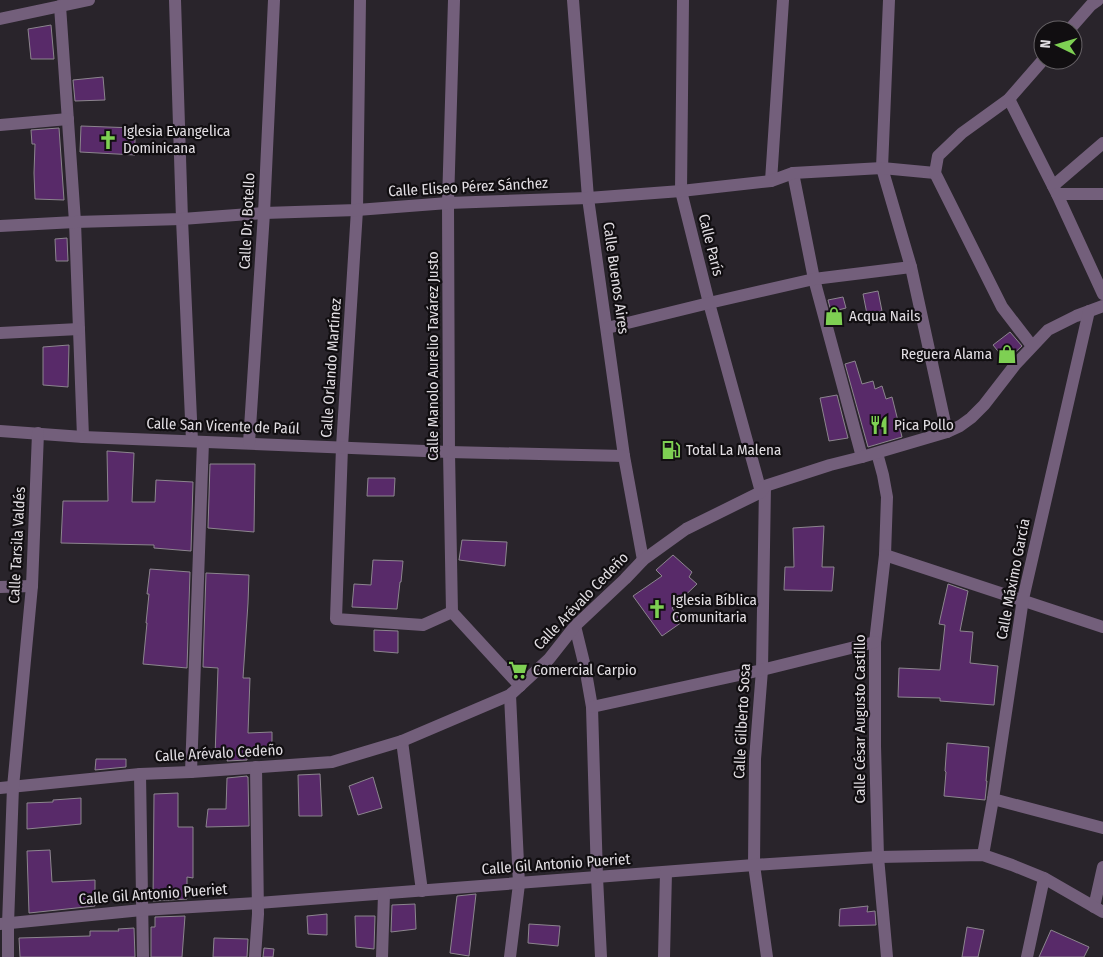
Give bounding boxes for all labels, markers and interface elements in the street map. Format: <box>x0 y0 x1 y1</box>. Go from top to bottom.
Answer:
north arrow <box>1033 20 1083 70</box>
text: N <box>1037 39 1054 49</box>
place label: Iglesia Evangelica Dominicana <box>123 122 230 157</box>
church icon: Iglesia Evangelica Dominicana <box>97 129 119 151</box>
street label: Calle Dr. Botello <box>235 172 259 270</box>
street label: Calle Eliseo Pérez Sánchez <box>388 174 548 200</box>
street label: Calle París <box>695 212 727 278</box>
street label: Calle Buenos Aires <box>599 221 633 335</box>
street label: Calle Manolo Aurelio Tavárez Justo <box>424 251 442 461</box>
street label: Calle Orlando Martínez <box>317 298 345 438</box>
shop icon: Acqua Nails <box>823 305 845 327</box>
place label: Acqua Nails <box>849 307 920 325</box>
shop icon: Reguera Alama <box>996 343 1018 365</box>
place label: Reguera Alama <box>901 345 992 363</box>
street label: Calle San Vicente de Paúl <box>146 414 300 438</box>
restaurant icon: Pica Pollo <box>868 414 890 436</box>
place label: Pica Pollo <box>894 416 954 434</box>
fuel station icon: Total La Malena <box>660 439 682 461</box>
place label: Total La Malena <box>686 441 781 459</box>
street label: Calle Tarsila Valdés <box>5 486 29 604</box>
street label: Calle Máximo García <box>992 517 1034 641</box>
street label: Calle Arévalo Cedeño <box>530 548 632 653</box>
place label: Iglesia Bíblica Comunitaria <box>672 591 757 626</box>
church icon: Iglesia Bíblica Comunitaria <box>646 598 668 620</box>
street label: Calle César Augusto Castillo <box>851 634 869 804</box>
supermarket icon: Comercial Carpio <box>507 659 529 681</box>
place label: Comercial Carpio <box>533 661 637 679</box>
street label: Calle Gilberto Sosa <box>730 663 754 779</box>
street label: Calle Arévalo Cedeño <box>154 741 284 765</box>
street label: Calle Gil Antonio Pueriet <box>481 850 631 878</box>
street label: Calle Gil Antonio Pueriet <box>78 880 228 908</box>

